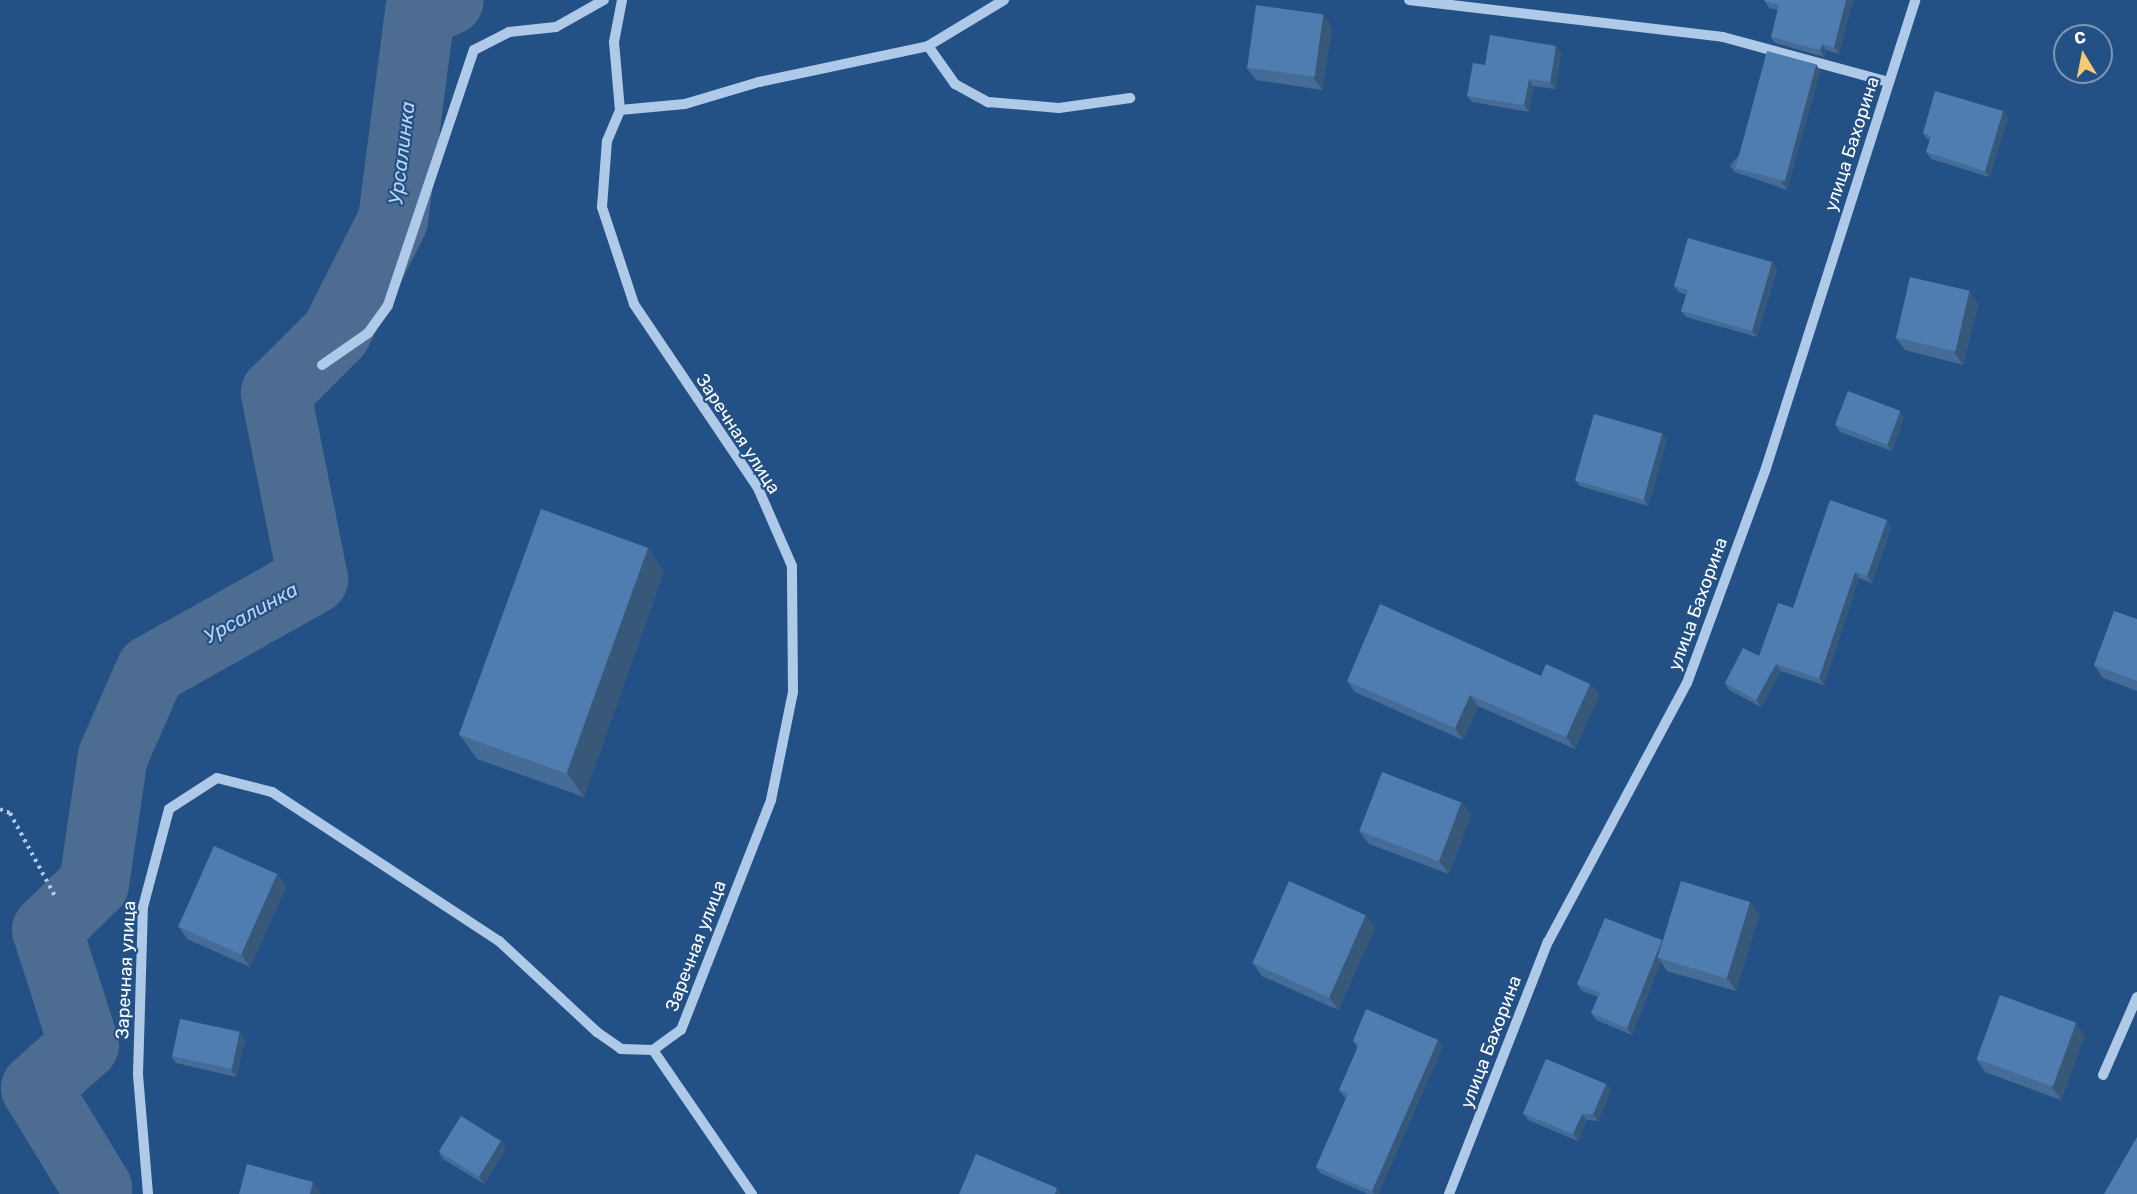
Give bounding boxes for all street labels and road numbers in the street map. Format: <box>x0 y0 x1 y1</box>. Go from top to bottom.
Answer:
street label: улица Бахорина <box>1820 74 1884 214</box>
street label: Заречная улица <box>691 370 785 498</box>
street label: улица Бахорина <box>1664 534 1732 674</box>
street label: Заречная улица <box>661 877 731 1015</box>
street label: Заречная улица <box>112 900 140 1040</box>
street label: улица Бахорина <box>1456 973 1526 1111</box>

